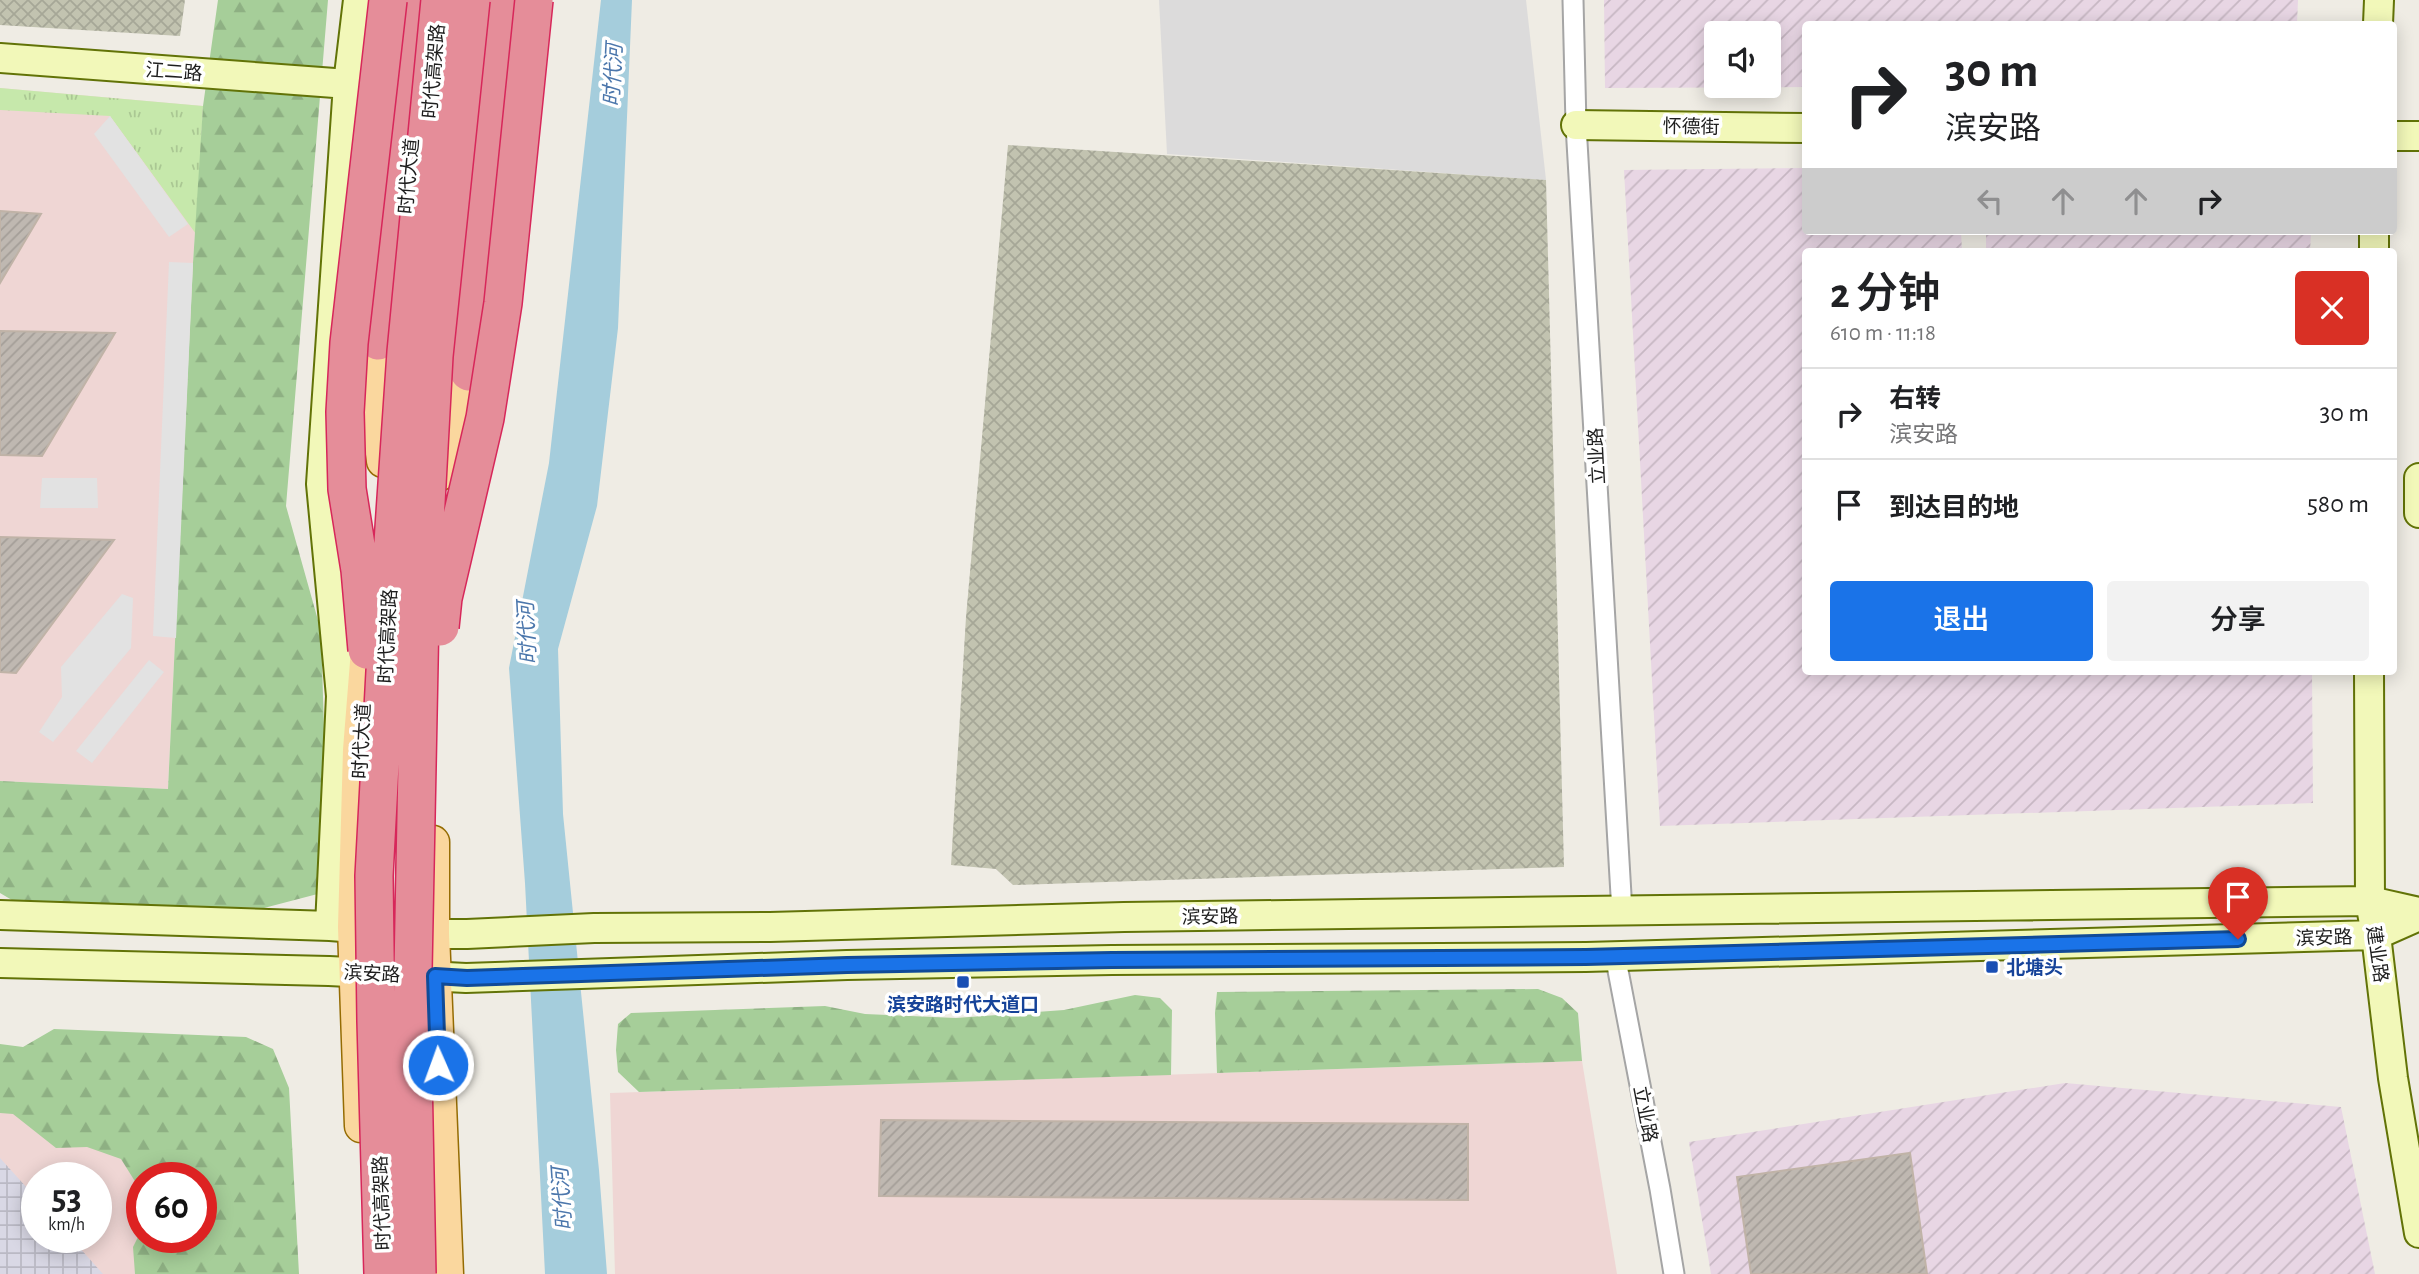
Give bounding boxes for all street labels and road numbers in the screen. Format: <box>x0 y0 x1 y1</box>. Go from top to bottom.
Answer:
street label: 时代高架路 <box>419 23 448 119</box>
street label: 江二路 <box>145 60 203 84</box>
street label: 怀德街 <box>1662 117 1720 137</box>
street label: 时代大道 <box>396 137 422 215</box>
street label: 立业路 <box>1585 427 1608 485</box>
street label: 时代高架路 <box>375 588 400 684</box>
street label: 时代大道 <box>350 703 374 780</box>
street label: 滨安路 <box>1181 906 1239 927</box>
street label: 建业路 <box>2363 925 2391 984</box>
street label: 滨安路 <box>2295 926 2353 949</box>
street label: 滨安路 <box>343 962 401 985</box>
street label: 立业路 <box>1630 1084 1661 1144</box>
street label: 时代高架路 <box>369 1155 394 1251</box>

